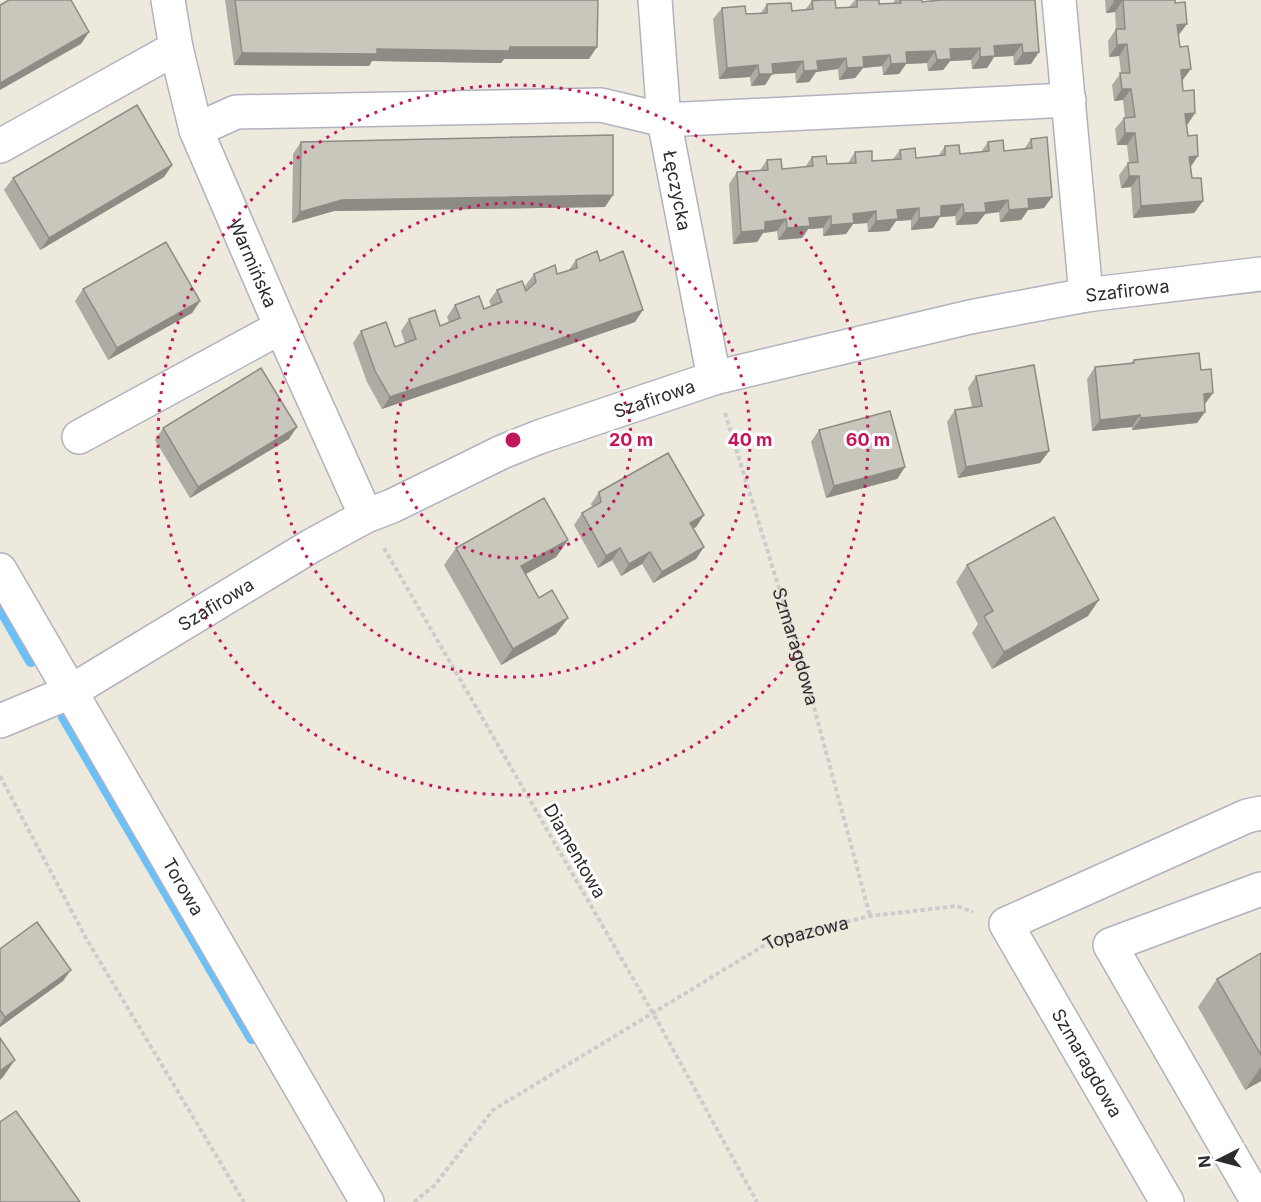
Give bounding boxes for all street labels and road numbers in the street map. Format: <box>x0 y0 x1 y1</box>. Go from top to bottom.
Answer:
street label: Łęczycka <box>660 148 696 232</box>
street label: Warmińska <box>225 216 282 311</box>
street label: Szafirowa <box>1084 275 1170 306</box>
street label: Szafirowa <box>611 375 697 422</box>
street label: Szafirowa <box>174 573 257 635</box>
street label: Szmaragdowa <box>769 585 824 707</box>
street label: Diamentowa <box>540 800 610 902</box>
street label: Torowa <box>159 854 209 919</box>
street label: Topazowa <box>759 911 851 954</box>
street label: Szmaragdowa <box>1048 1005 1126 1121</box>

